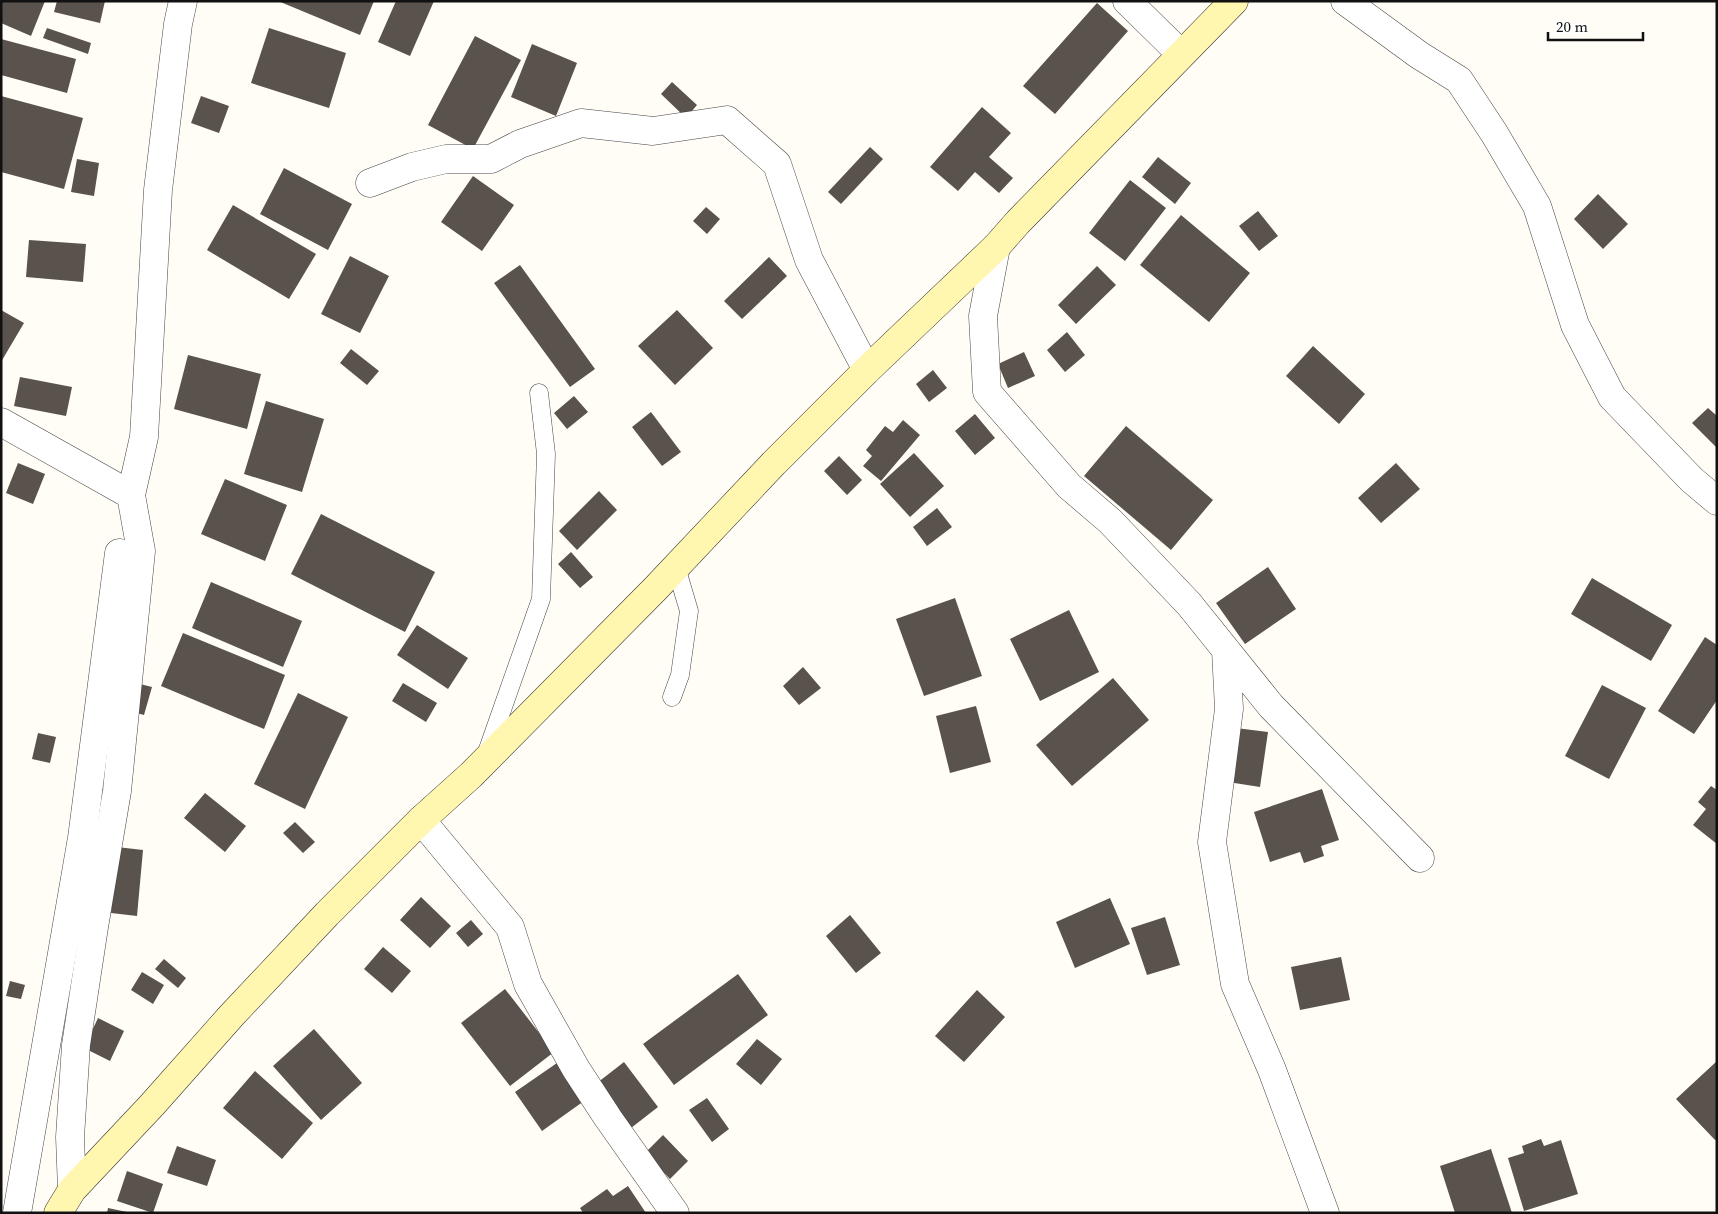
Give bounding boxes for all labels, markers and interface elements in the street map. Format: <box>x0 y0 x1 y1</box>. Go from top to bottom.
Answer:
scale bar <box>1548 10 1643 42</box>
text: 20 m <box>1556 16 1588 37</box>

